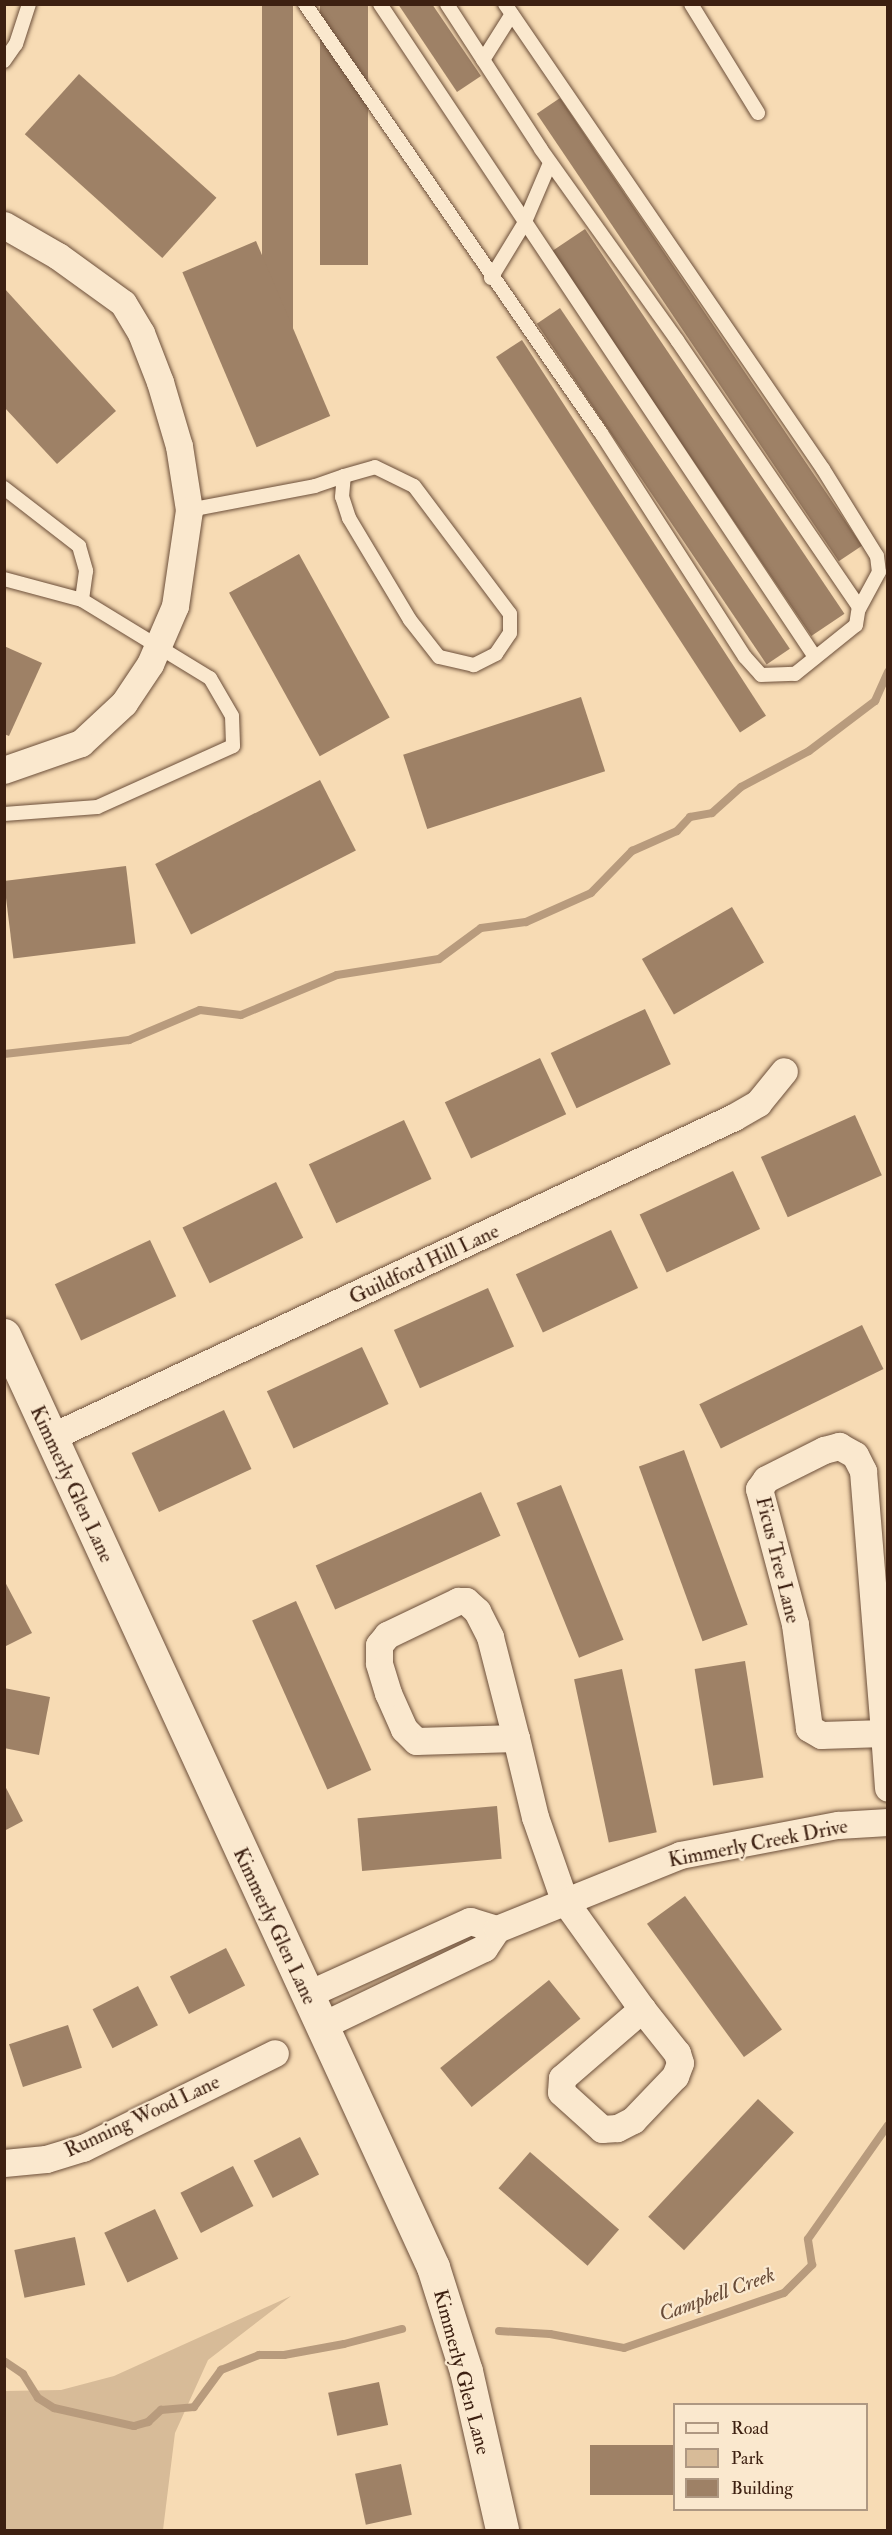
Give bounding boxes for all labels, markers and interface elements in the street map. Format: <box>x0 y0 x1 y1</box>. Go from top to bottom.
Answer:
street label: Guildford Hill Lane <box>345 1219 503 1309</box>
street label: Kimmerly Glen Lane <box>25 1402 119 1566</box>
street label: Ficus Tree Lane <box>751 1494 805 1626</box>
street label: Kimmerly Creek Drive <box>666 1814 850 1872</box>
street label: Kimmerly Glen Lane <box>228 1844 322 2008</box>
street label: Running Wood Lane <box>61 2070 223 2162</box>
water label: Campbell Creek <box>656 2262 778 2328</box>
street label: Kimmerly Glen Lane <box>428 2287 496 2457</box>
legend <box>673 2403 868 2511</box>
text: Road <box>731 2417 769 2440</box>
text: Park <box>731 2447 764 2470</box>
text: Building <box>731 2477 793 2500</box>

